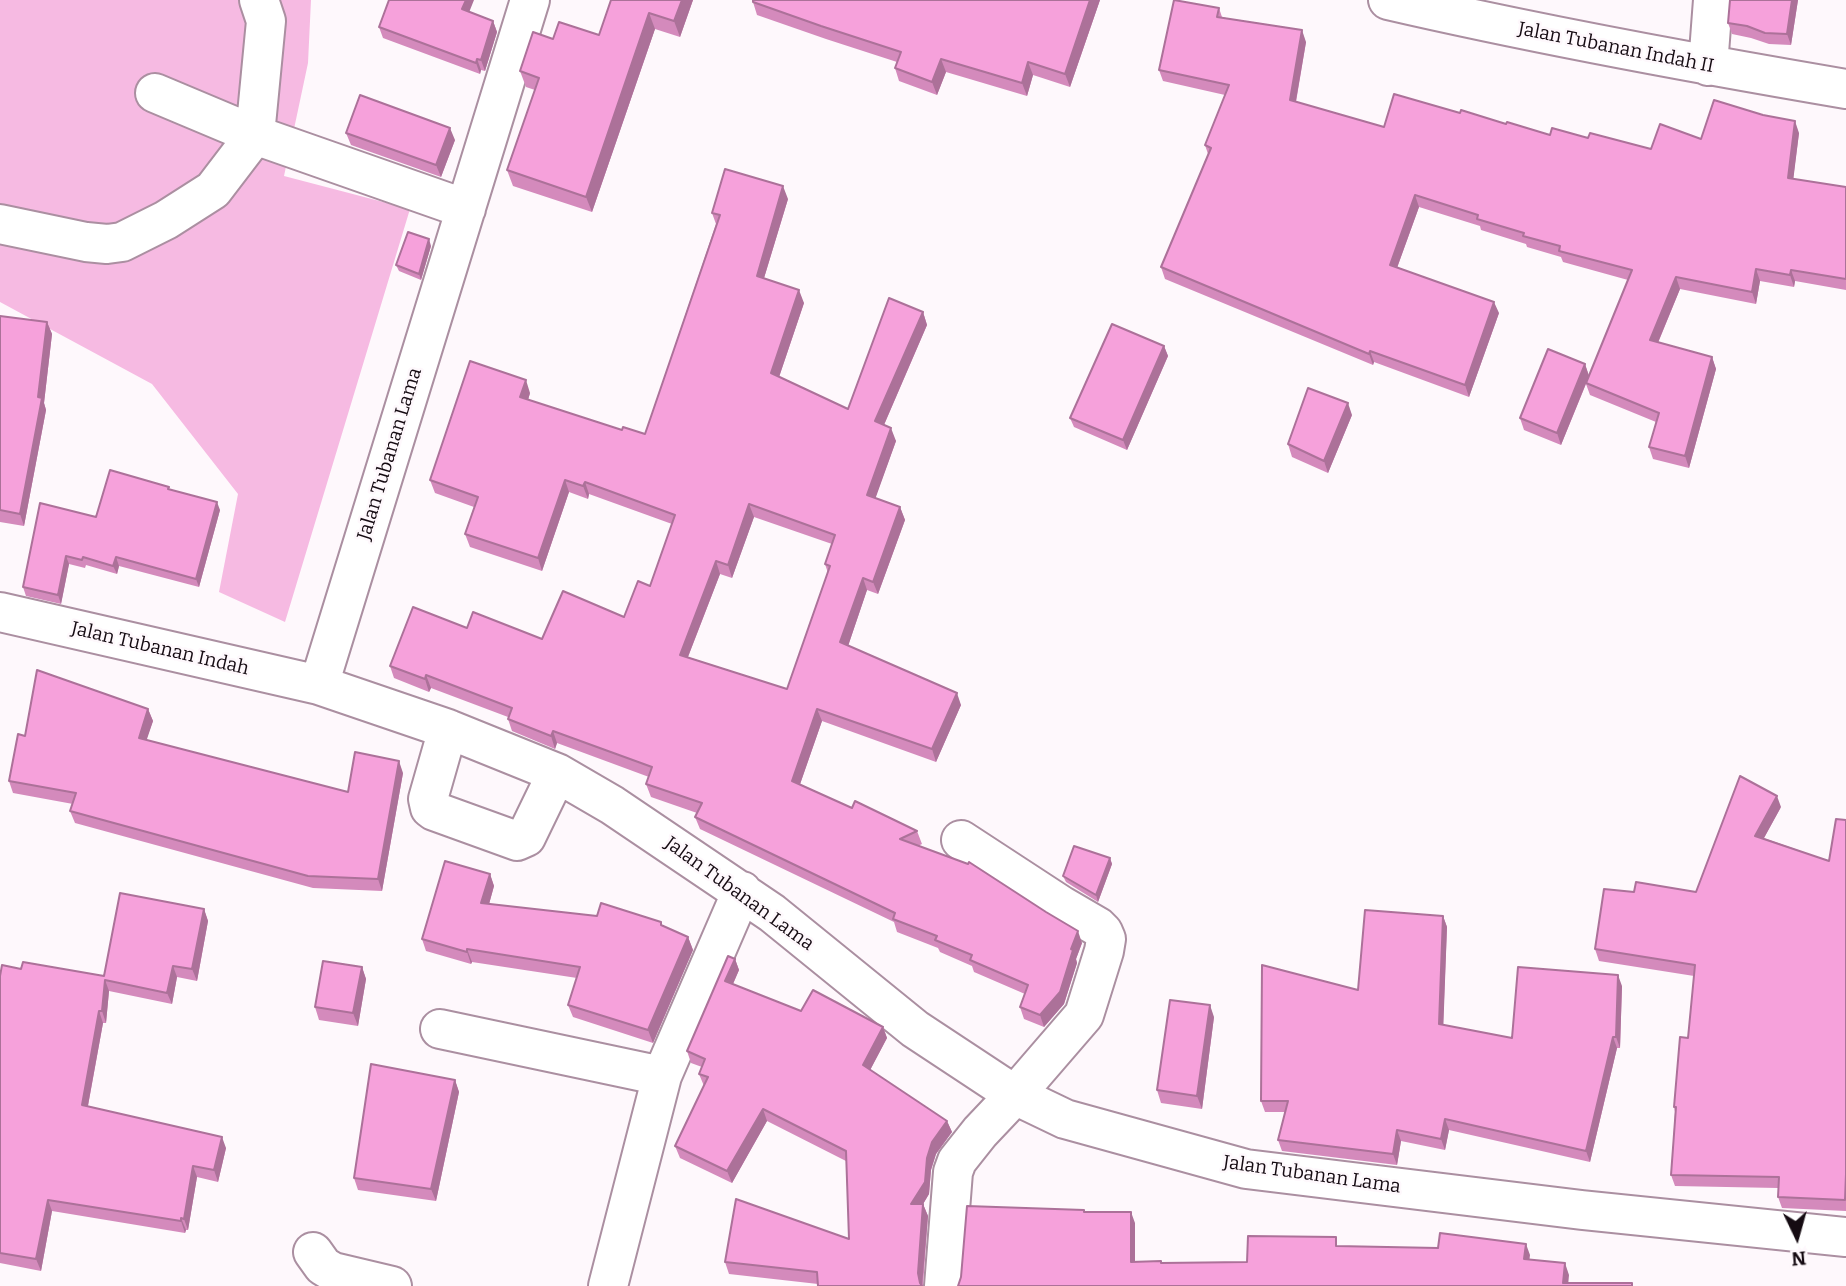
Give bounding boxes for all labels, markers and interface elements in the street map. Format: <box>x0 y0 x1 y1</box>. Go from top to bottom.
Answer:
street label: Jalan Tubanan Indah II <box>1516 18 1716 78</box>
street label: Jalan Tubanan Lama <box>353 365 427 543</box>
street label: Jalan Tubanan Indah <box>69 617 251 681</box>
street label: Jalan Tubanan Lama <box>660 832 818 956</box>
street label: Jalan Tubanan Lama <box>1222 1151 1402 1199</box>
north arrow <box>1762 1202 1832 1272</box>
text: N <box>1791 1246 1807 1271</box>

